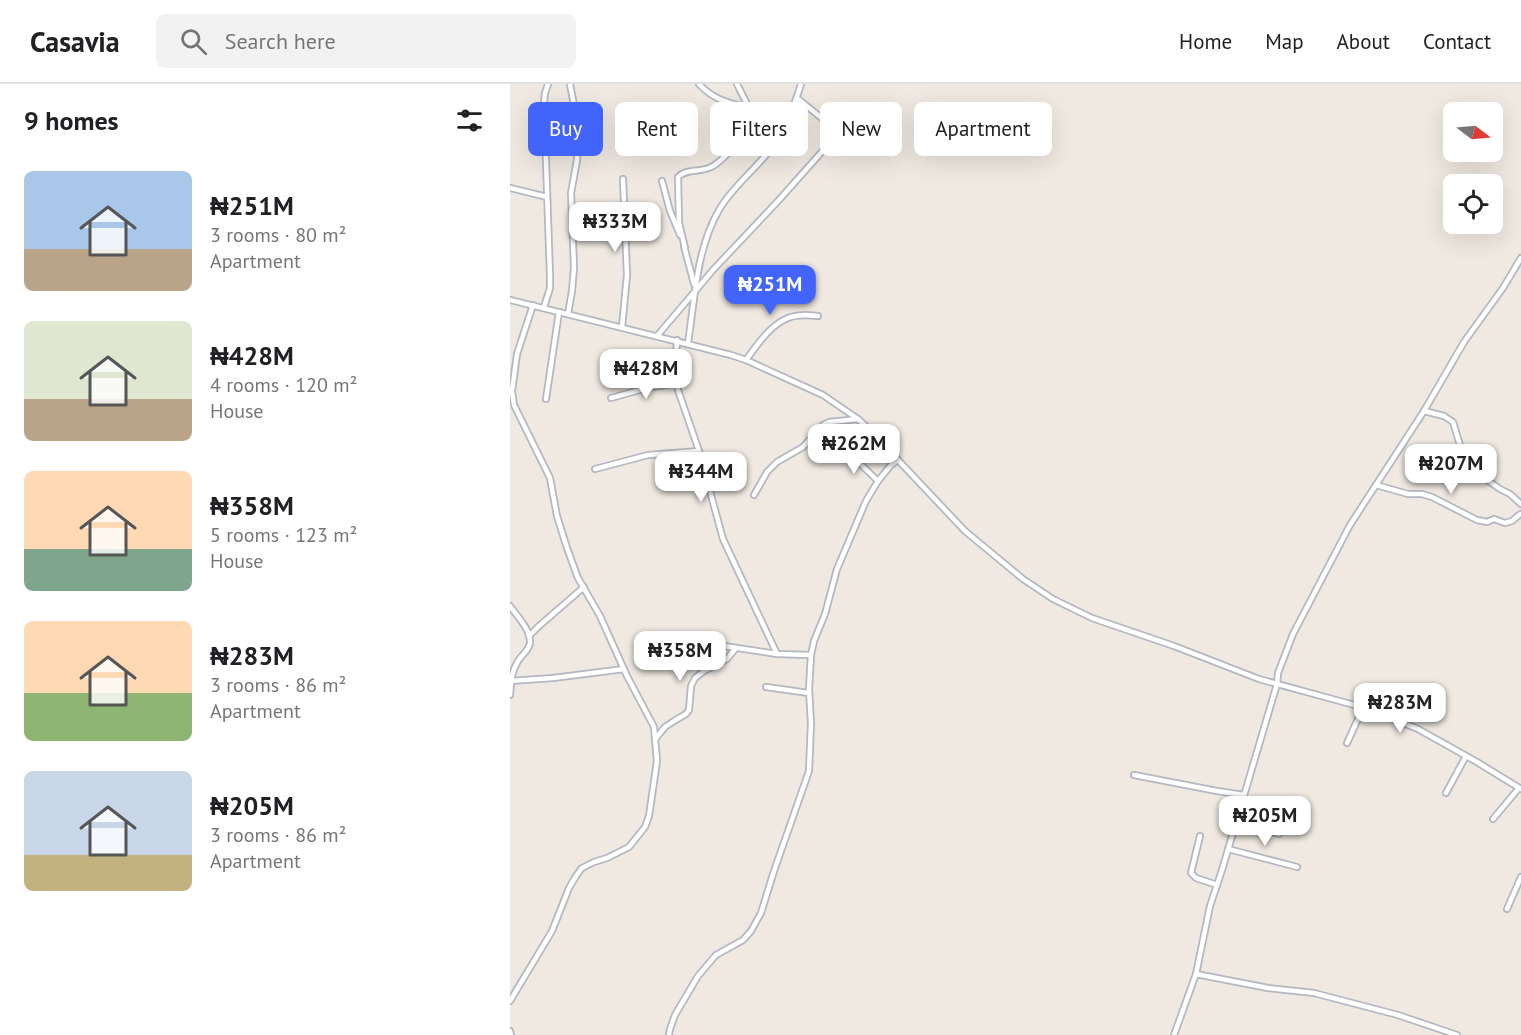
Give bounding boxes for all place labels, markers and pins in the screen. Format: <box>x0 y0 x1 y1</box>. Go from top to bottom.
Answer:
pin: ₦333M <box>573 202 657 253</box>
pin: ₦251M <box>728 265 812 316</box>
pin: ₦428M <box>604 349 688 400</box>
pin: ₦262M <box>812 424 896 475</box>
pin: ₦207M <box>1409 444 1493 495</box>
pin: ₦344M <box>659 452 743 503</box>
pin: ₦358M <box>638 631 722 682</box>
pin: ₦283M <box>1358 683 1442 734</box>
pin: ₦205M <box>1223 796 1307 847</box>

